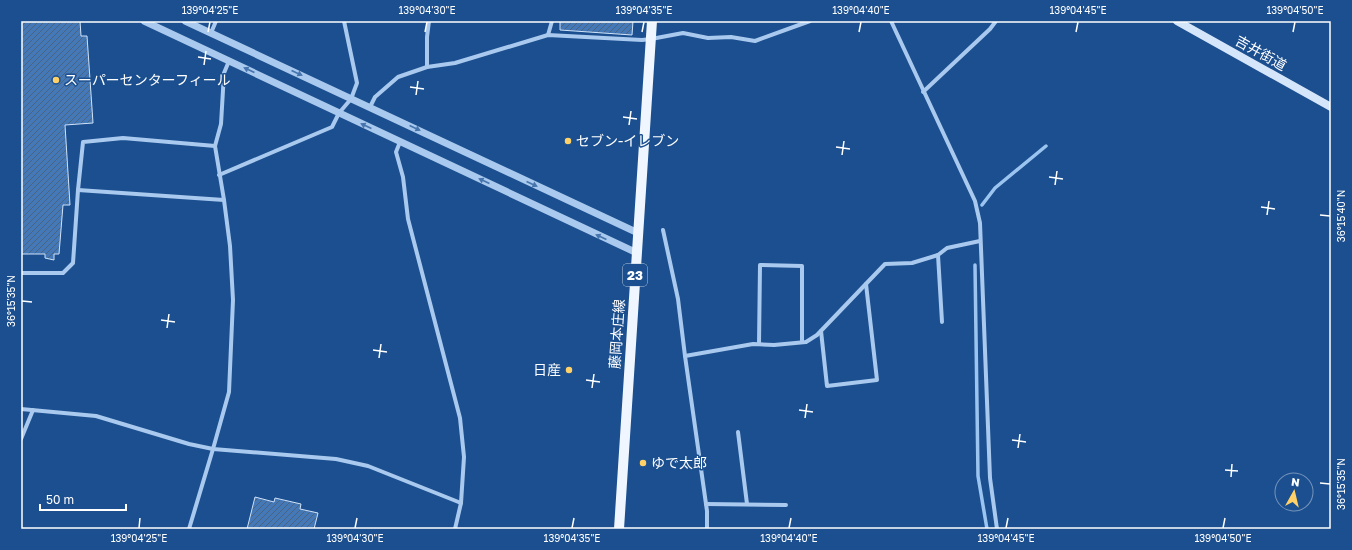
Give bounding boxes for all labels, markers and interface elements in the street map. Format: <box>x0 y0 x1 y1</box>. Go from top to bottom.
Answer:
text: 139°04'25"E <box>182 4 238 16</box>
text: 139°04'30"E <box>398 4 456 16</box>
text: 139°04'35"E <box>616 4 672 16</box>
text: 139°04'40"E <box>832 4 890 16</box>
text: 139°04'45"E <box>1049 4 1107 16</box>
text: 139°04'50"E <box>1266 4 1324 16</box>
street label: 吉井街道 <box>1233 32 1290 74</box>
one-way arrow <box>243 67 254 73</box>
one-way arrow <box>291 70 302 76</box>
place label: スーパーセンターフィール <box>64 71 231 88</box>
marker: スーパーセンターフィール <box>51 75 61 85</box>
one-way arrow <box>360 123 372 129</box>
one-way arrow <box>409 125 420 131</box>
place label: セブン-イレブン <box>576 132 679 149</box>
marker: セブン-イレブン <box>563 136 573 146</box>
one-way arrow <box>478 178 489 184</box>
one-way arrow <box>527 181 538 187</box>
text: 36°15'40"N <box>1335 190 1347 242</box>
one-way arrow <box>596 234 607 240</box>
road number: 23 <box>623 264 647 286</box>
text: 36°15'35"N <box>5 275 17 327</box>
street label: 藤岡本庄線 <box>606 298 627 369</box>
place label: 日産 <box>533 361 561 378</box>
marker: 日産 <box>564 365 574 375</box>
place label: ゆで太郎 <box>651 454 707 471</box>
marker: ゆで太郎 <box>638 458 648 468</box>
text: 36°15'35"N <box>1335 458 1347 510</box>
north arrow <box>1274 472 1314 512</box>
text: N <box>1290 475 1301 489</box>
scale bar <box>40 486 126 512</box>
text: 50 m <box>46 492 74 507</box>
text: 139°04'25"E <box>111 532 167 544</box>
text: 139°04'30"E <box>326 532 384 544</box>
text: 139°04'35"E <box>544 532 600 544</box>
text: 139°04'40"E <box>760 532 818 544</box>
text: 139°04'45"E <box>977 532 1035 544</box>
text: 139°04'50"E <box>1194 532 1252 544</box>

